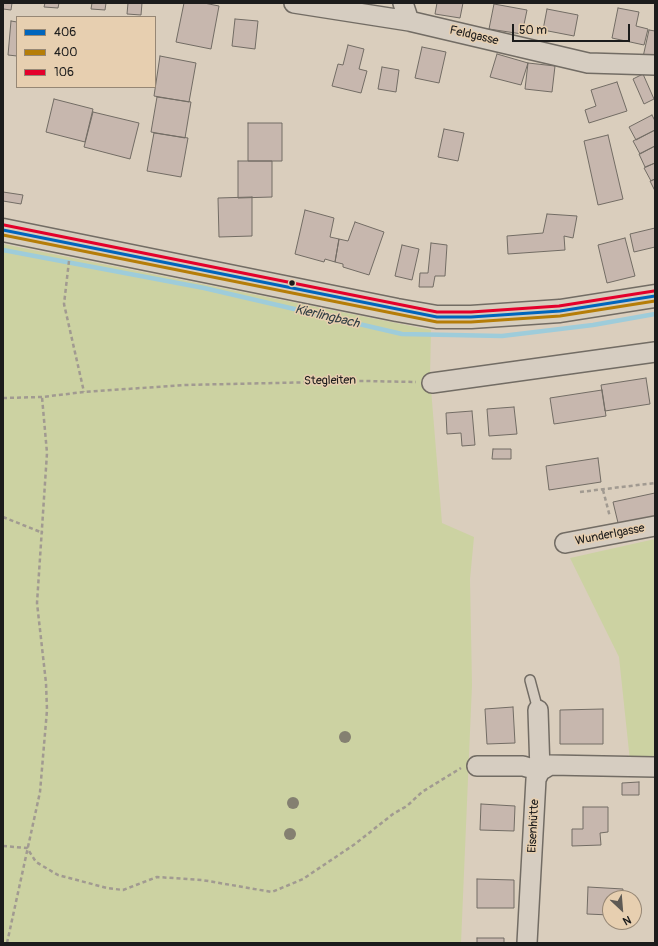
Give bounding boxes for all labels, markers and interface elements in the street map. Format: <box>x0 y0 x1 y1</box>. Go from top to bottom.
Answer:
legend <box>16 16 156 88</box>
scale bar <box>514 16 632 42</box>
street label: Feldgasse <box>448 23 500 49</box>
text: 50 m <box>519 23 547 38</box>
text: 406 <box>54 25 76 40</box>
text: 400 <box>54 45 77 60</box>
text: 106 <box>54 65 74 80</box>
unlabelled marker <box>287 278 297 288</box>
water label: Kierlingbach <box>293 302 361 332</box>
street label: Stegleiten <box>304 373 356 389</box>
street label: Wunderlgasse <box>574 521 646 549</box>
street label: Eisenhütte <box>525 799 543 853</box>
north arrow <box>602 890 642 930</box>
text: N <box>621 913 633 928</box>

